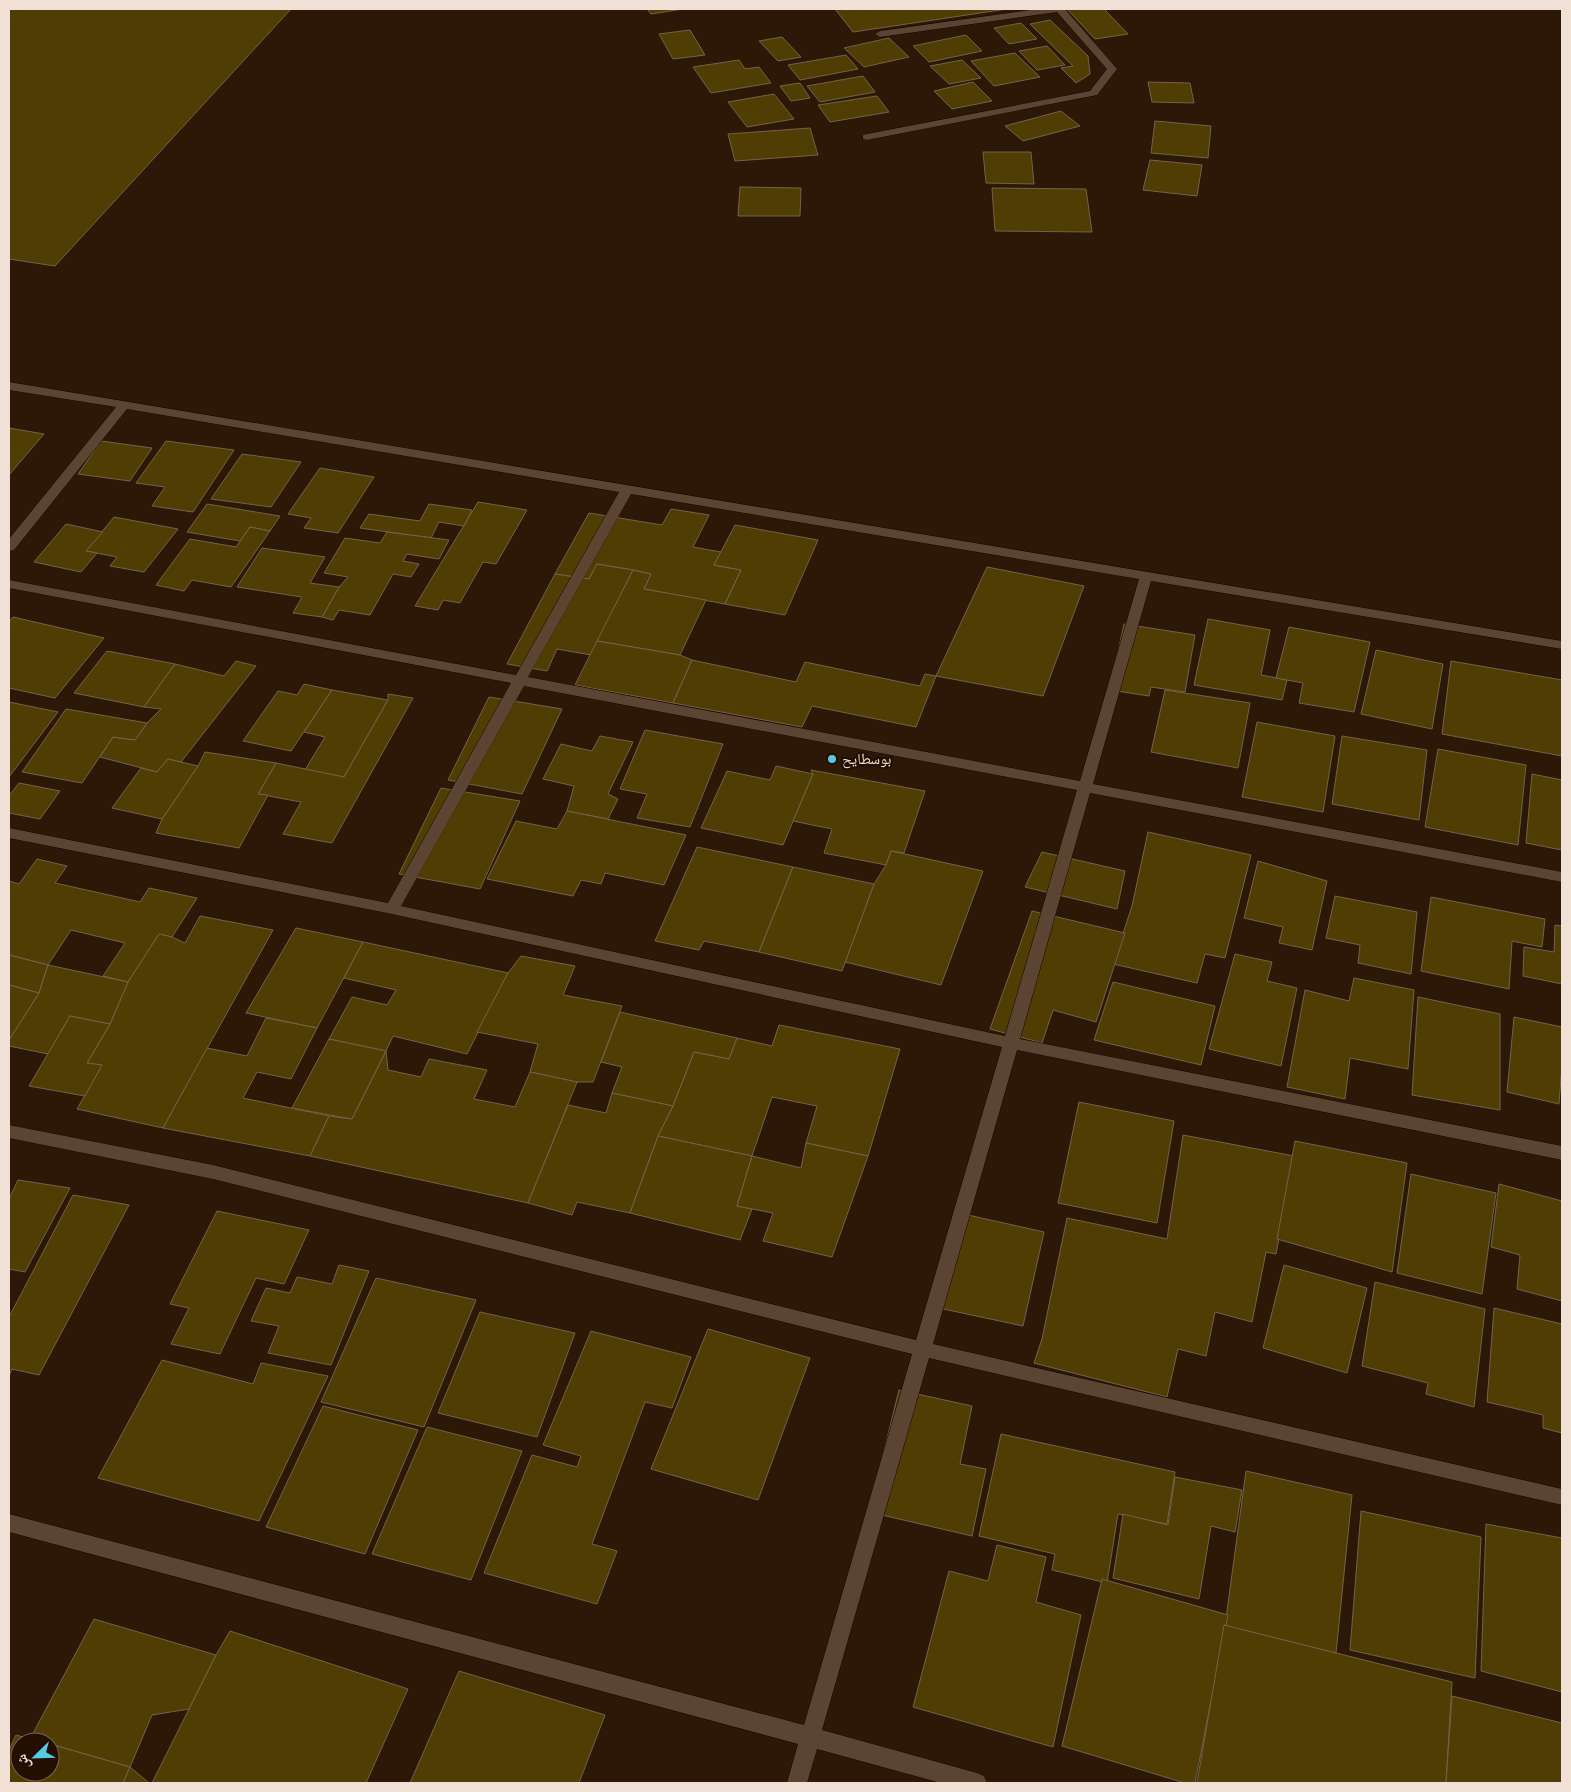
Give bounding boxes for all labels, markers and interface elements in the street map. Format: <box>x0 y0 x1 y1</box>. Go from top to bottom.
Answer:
place label: بوسطايح <box>842 748 891 769</box>
marker: بوسطايح <box>826 753 838 765</box>
north arrow <box>10 1732 60 1782</box>
text: ش <box>11 1752 34 1773</box>

